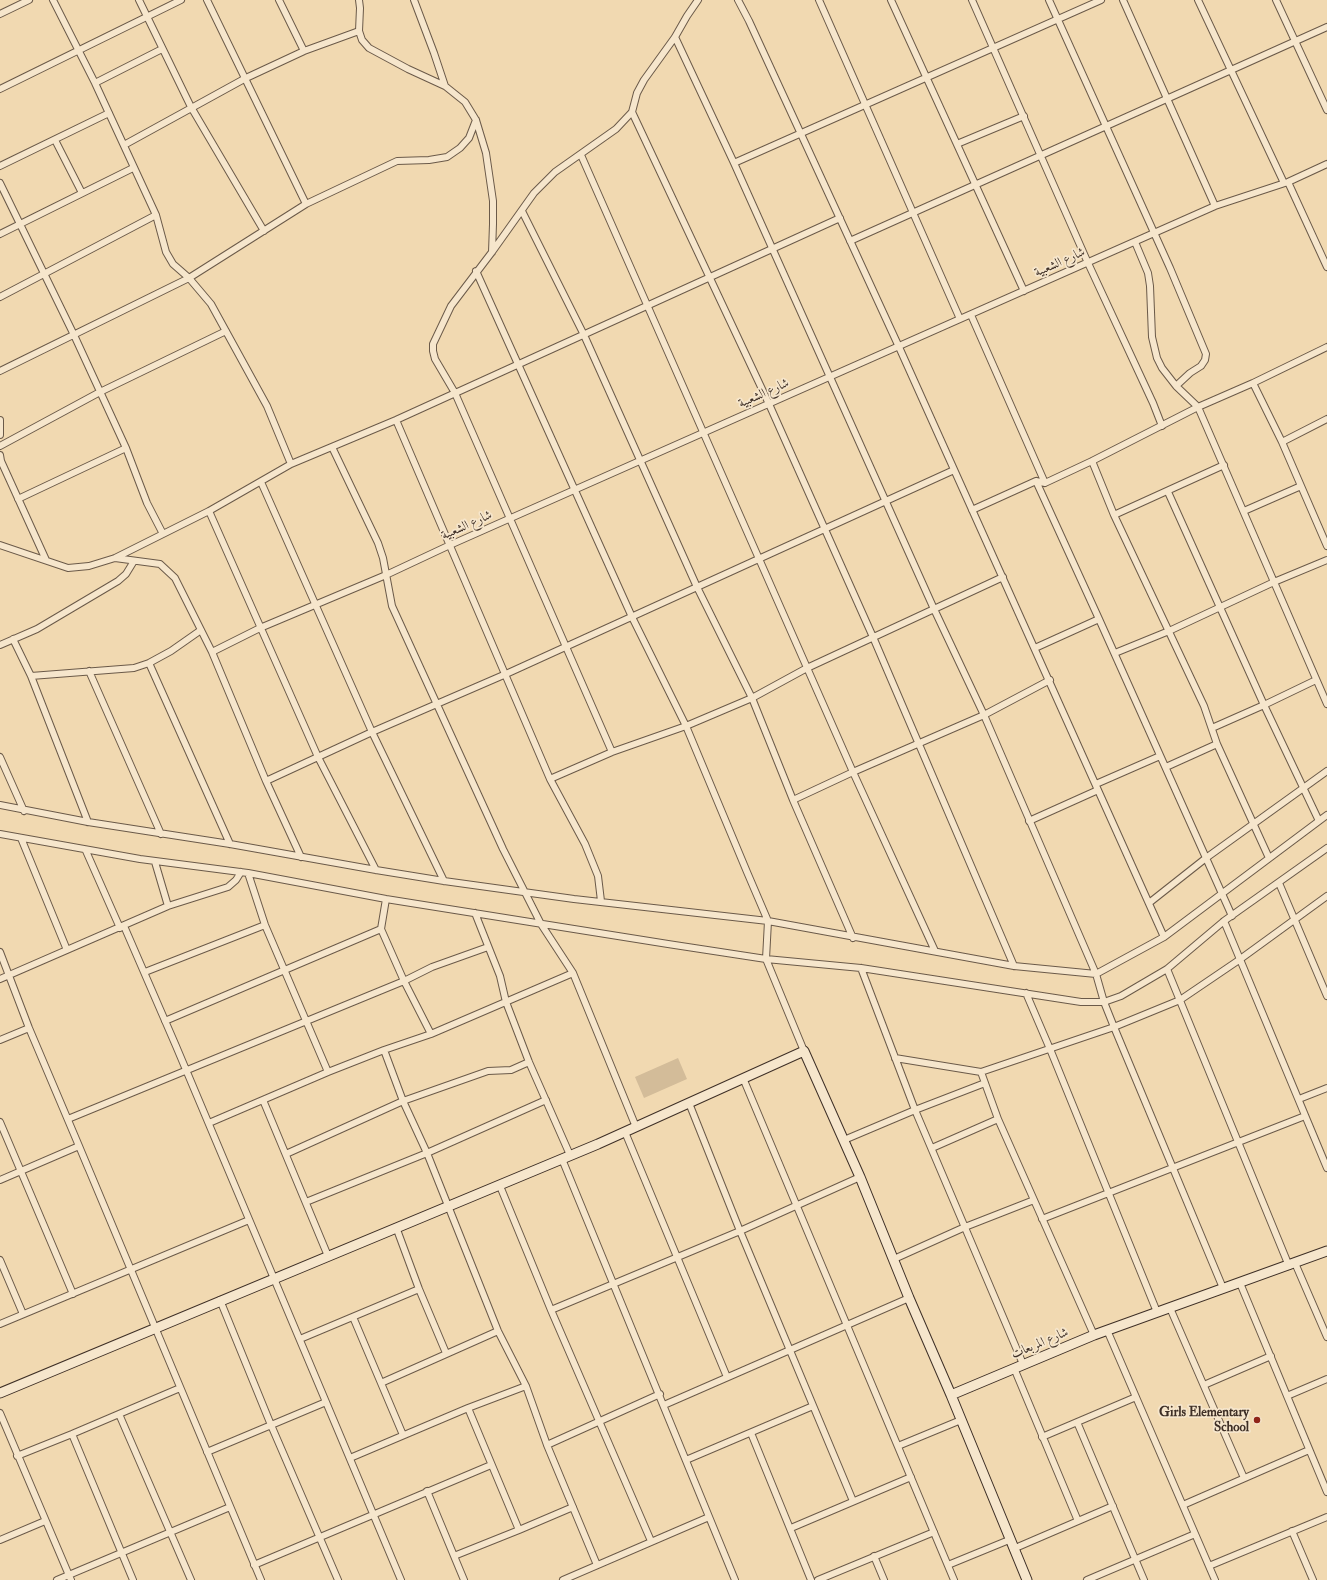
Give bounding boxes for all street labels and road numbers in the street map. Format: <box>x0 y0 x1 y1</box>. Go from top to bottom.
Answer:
street label: شارع الشعبية <box>1032 245 1088 281</box>
street label: شارع الشعبية <box>736 376 792 412</box>
street label: شارع الشعبية <box>439 508 495 544</box>
street label: شارع المربعات <box>1009 1325 1071 1363</box>

